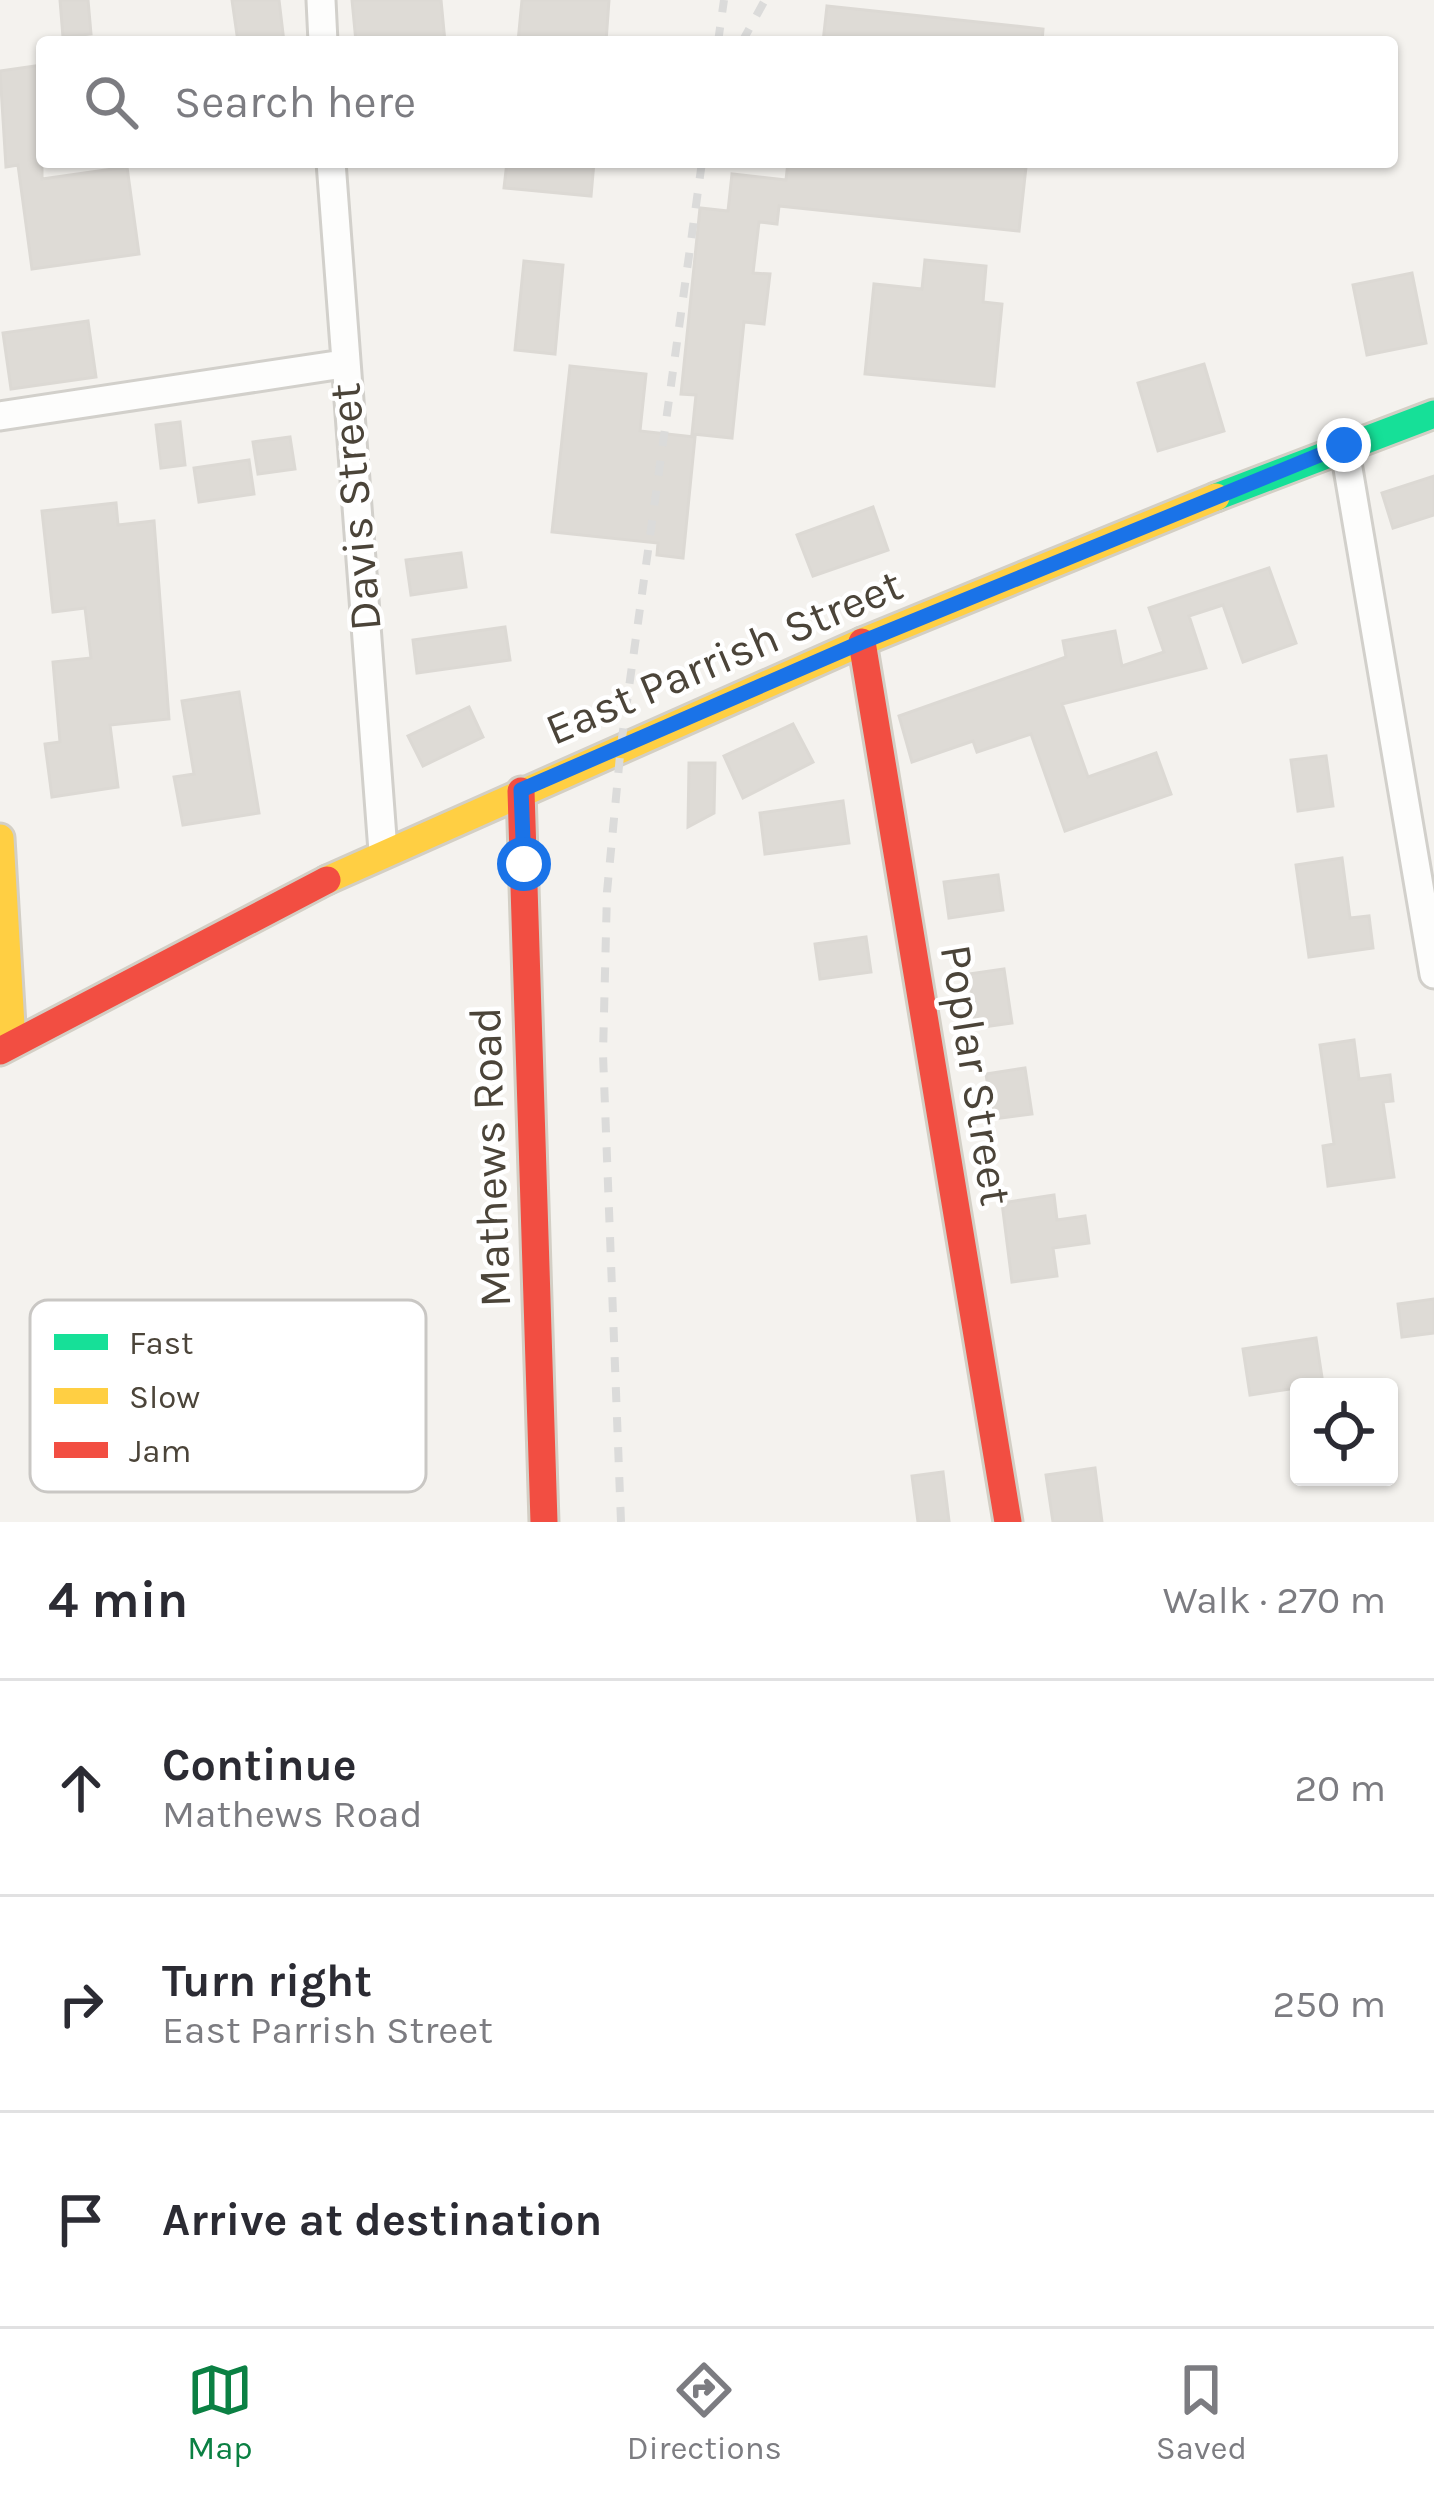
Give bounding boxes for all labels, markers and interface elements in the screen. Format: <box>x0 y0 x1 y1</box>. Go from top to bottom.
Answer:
search box <box>36 36 1398 168</box>
icon: search <box>78 69 144 135</box>
text: Search here <box>174 76 416 128</box>
street label: Davis Street <box>318 381 392 633</box>
route end <box>1317 418 1371 472</box>
street label: East Parrish Street <box>538 558 910 756</box>
route start <box>497 837 551 891</box>
street label: Poplar Street <box>930 941 1022 1209</box>
street label: Mathews Road <box>459 1006 521 1308</box>
legend <box>30 1300 426 1492</box>
text: Fast <box>129 1324 193 1362</box>
text: Slow <box>129 1378 200 1416</box>
map controls <box>1290 1378 1398 1486</box>
button: locate <box>1290 1378 1398 1486</box>
text: Jam <box>129 1432 191 1470</box>
text: 4 min <box>48 1570 188 1630</box>
text: Walk · 270 m <box>1163 1577 1386 1623</box>
text: Continue <box>162 1739 357 1791</box>
icon: ahead <box>48 1755 114 1821</box>
text: 20 m <box>1295 1765 1386 1811</box>
text: Mathews Road <box>162 1791 423 1837</box>
text: Turn right <box>162 1955 372 2007</box>
icon: right <box>48 1971 114 2037</box>
text: 250 m <box>1272 1981 1386 2027</box>
text: East Parrish Street <box>162 2007 493 2053</box>
icon: arrive <box>48 2187 114 2253</box>
text: Arrive at destination <box>162 2194 602 2246</box>
tab: Map <box>187 2357 253 2467</box>
tab: Directions <box>627 2357 782 2467</box>
tab: Saved <box>1156 2357 1247 2467</box>

